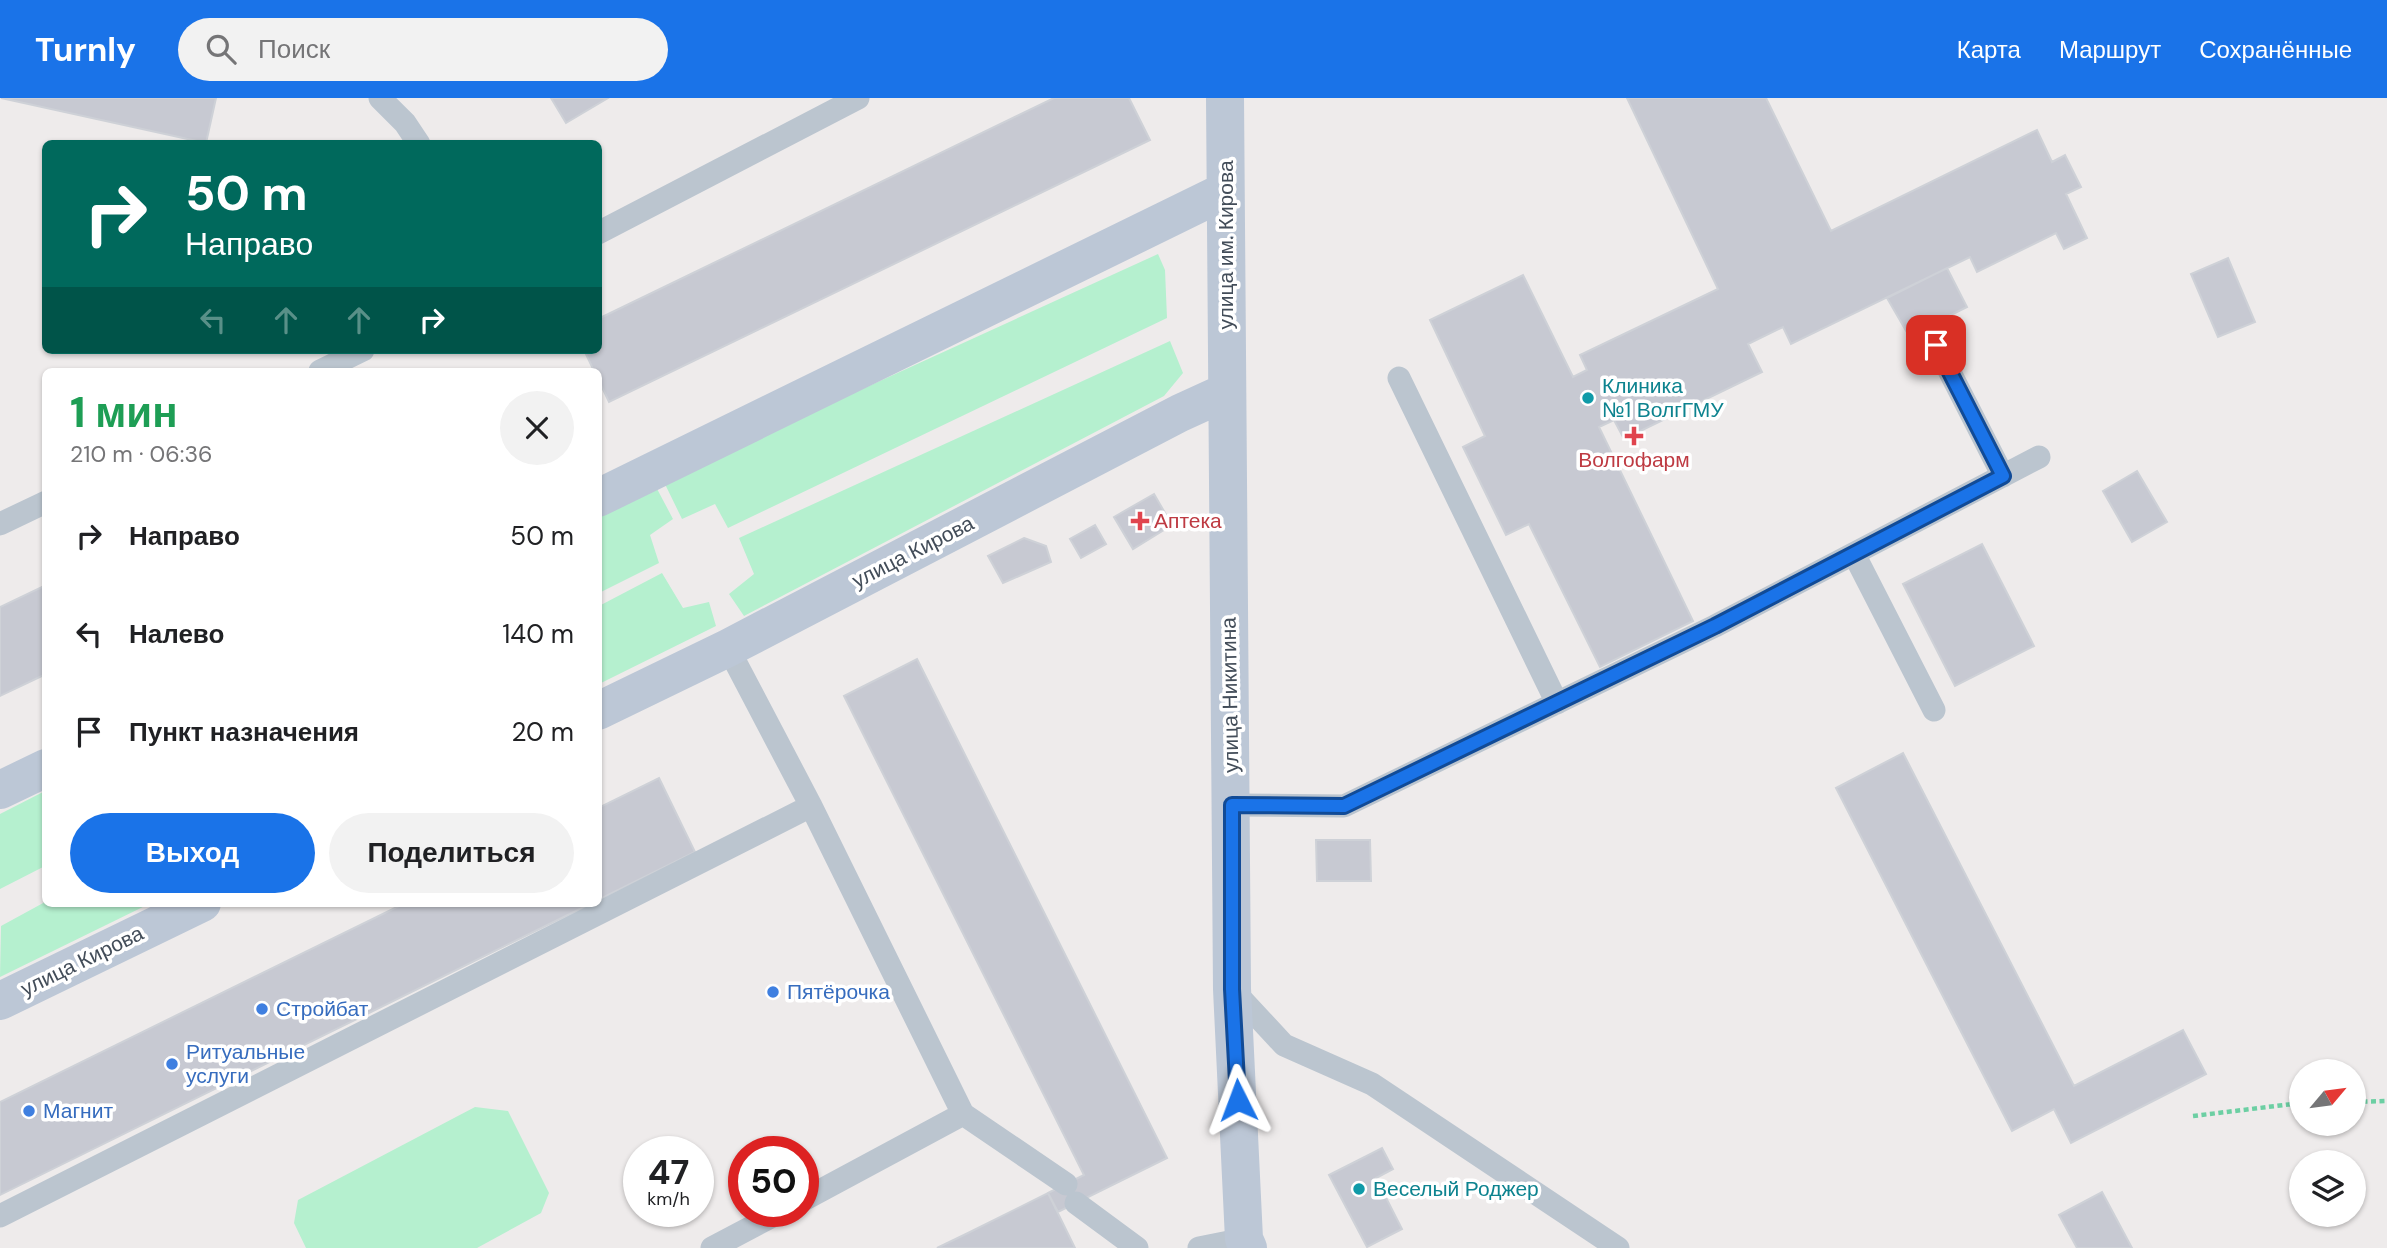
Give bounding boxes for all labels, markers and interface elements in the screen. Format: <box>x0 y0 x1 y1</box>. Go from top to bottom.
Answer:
search box <box>178 18 668 81</box>
text: Turnly <box>35 28 136 71</box>
icon: search <box>202 30 240 68</box>
text: Поиск <box>258 32 330 66</box>
text: Карта <box>1957 34 2021 65</box>
text: Маршрут <box>2059 34 2161 65</box>
text: Сохранённые <box>2199 34 2352 65</box>
street label: улица им. Кирова <box>1212 160 1240 330</box>
text: 50 m <box>185 161 308 225</box>
icon: right <box>70 168 161 259</box>
text: Направо <box>185 223 313 265</box>
icon: left <box>194 301 232 339</box>
icon: ahead <box>267 301 305 339</box>
icon: ahead <box>340 301 378 339</box>
icon: right <box>413 301 451 339</box>
pin <box>1906 315 1966 375</box>
icon: arrive <box>1917 326 1955 364</box>
place label: Клиника №1 ВолгГМУ <box>1602 372 1724 424</box>
text: 1 мин <box>70 385 178 440</box>
marker: Клиника №1 ВолгГМУ <box>1580 390 1596 406</box>
button: close <box>500 391 574 465</box>
marker: Волгофарм <box>1626 428 1642 444</box>
text: 210 m · 06:36 <box>70 439 212 469</box>
place label: Волгофарм <box>1578 446 1690 474</box>
place label: Аптека <box>1154 507 1222 535</box>
street label: улица Кирова <box>847 509 979 595</box>
marker: Аптека <box>1132 513 1148 529</box>
icon: right <box>70 517 108 555</box>
text: Направо <box>129 519 240 553</box>
text: 50 m <box>510 519 574 553</box>
icon: left <box>70 615 108 653</box>
text: Налево <box>129 617 224 651</box>
text: 140 m <box>502 617 574 651</box>
street label: улица Никитина <box>1215 617 1245 773</box>
icon: arrive <box>70 713 108 751</box>
text: Пункт назначения <box>129 715 359 749</box>
text: 20 m <box>511 715 574 749</box>
button: Выход <box>70 813 315 893</box>
button: Поделиться <box>329 813 574 893</box>
street label: улица Кирова <box>16 919 148 1003</box>
place label: Пятёрочка <box>787 978 890 1006</box>
marker: Пятёрочка <box>765 984 781 1000</box>
place label: Стройбат <box>276 995 369 1023</box>
marker: Стройбат <box>254 1001 270 1017</box>
place label: Ритуальные услуги <box>186 1038 305 1090</box>
marker: Ритуальные услуги <box>164 1056 180 1072</box>
north arrow <box>2289 1059 2366 1136</box>
map controls <box>2289 1059 2366 1227</box>
position arrow <box>1201 1063 1275 1137</box>
place label: Магнит <box>43 1097 113 1125</box>
marker: Магнит <box>21 1103 37 1119</box>
speed limit sign: 50 <box>728 1136 819 1227</box>
text: 47 <box>648 1149 689 1195</box>
button: layers <box>2289 1150 2366 1227</box>
place label: Веселый Роджер <box>1373 1175 1539 1203</box>
marker: Веселый Роджер <box>1351 1181 1367 1197</box>
text: km/h <box>647 1187 690 1211</box>

